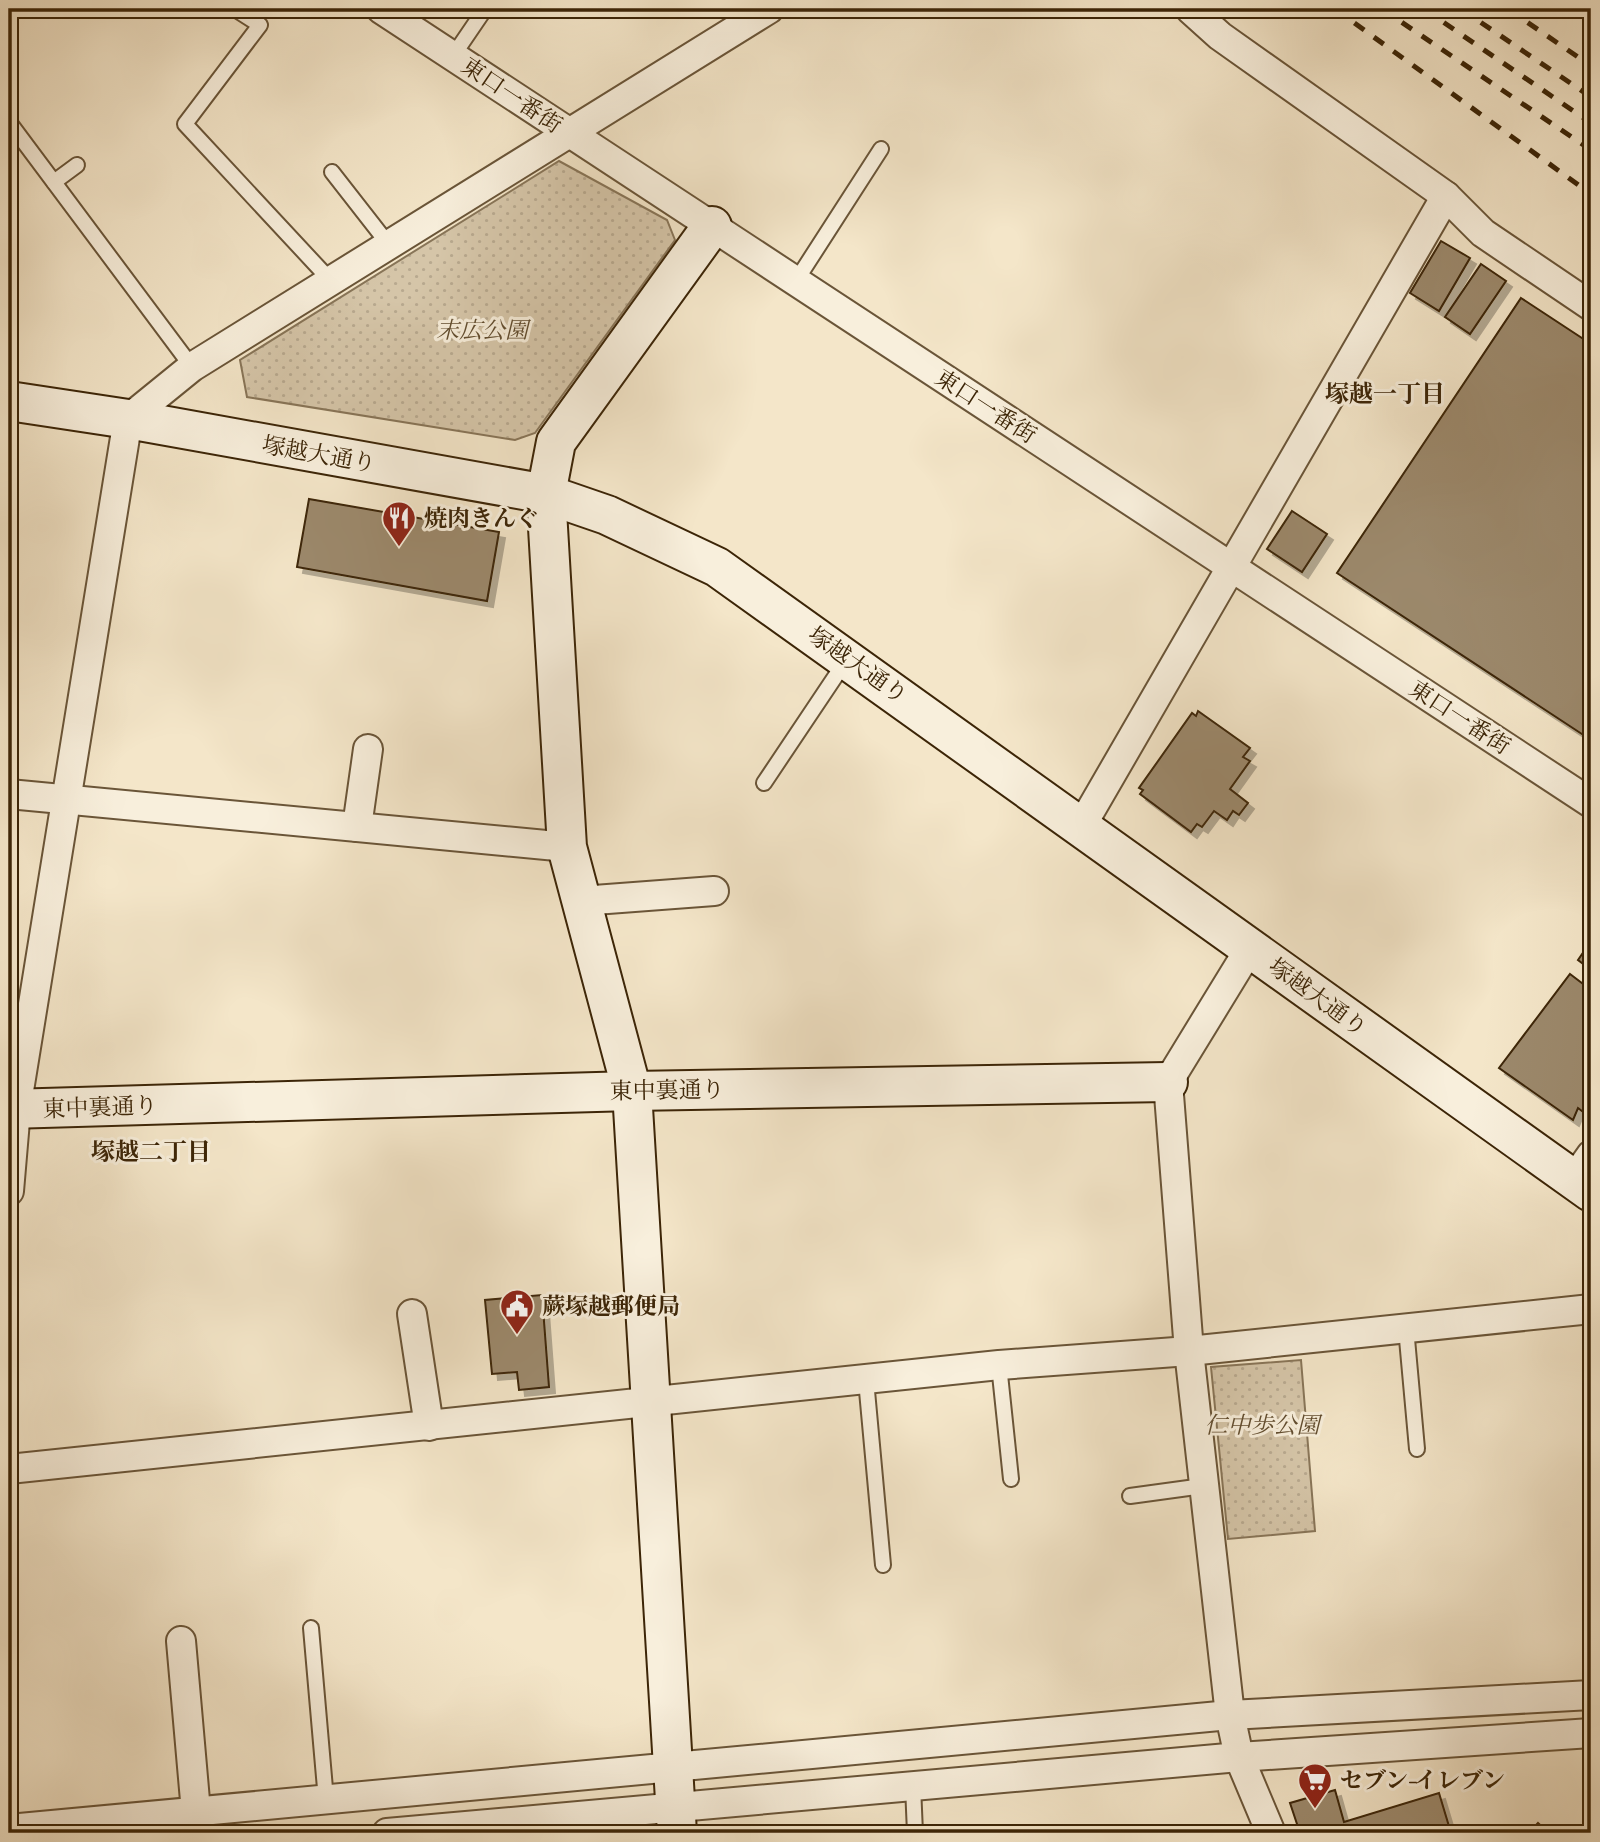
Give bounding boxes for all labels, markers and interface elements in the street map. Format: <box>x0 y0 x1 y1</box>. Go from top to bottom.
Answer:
street label: 東口一番街 <box>457 52 567 139</box>
park label: 末広公園 <box>436 317 532 344</box>
street label: 東口一番街 <box>930 364 1041 449</box>
district label: 塚越一丁目 <box>1325 380 1445 408</box>
street label: 塚越大通り <box>260 431 378 478</box>
restaurant icon: 焼肉きんぐ <box>380 499 418 548</box>
place label: 焼肉きんぐ <box>424 505 539 532</box>
street label: 塚越大通り <box>803 621 913 709</box>
street label: 東口一番街 <box>1404 675 1515 760</box>
street label: 塚越大通り <box>1263 953 1372 1042</box>
street label: 東中裏通り <box>609 1076 725 1105</box>
street label: 東中裏通り <box>42 1092 158 1123</box>
district label: 塚越二丁目 <box>91 1138 211 1166</box>
public building icon: 蕨塚越郵便局 <box>498 1287 536 1336</box>
place label: 蕨塚越郵便局 <box>542 1293 680 1320</box>
park label: 仁中歩公園 <box>1205 1412 1324 1439</box>
supermarket icon: セブン-イレブン <box>1296 1761 1334 1810</box>
place label: セブン-イレブン <box>1340 1767 1505 1794</box>

